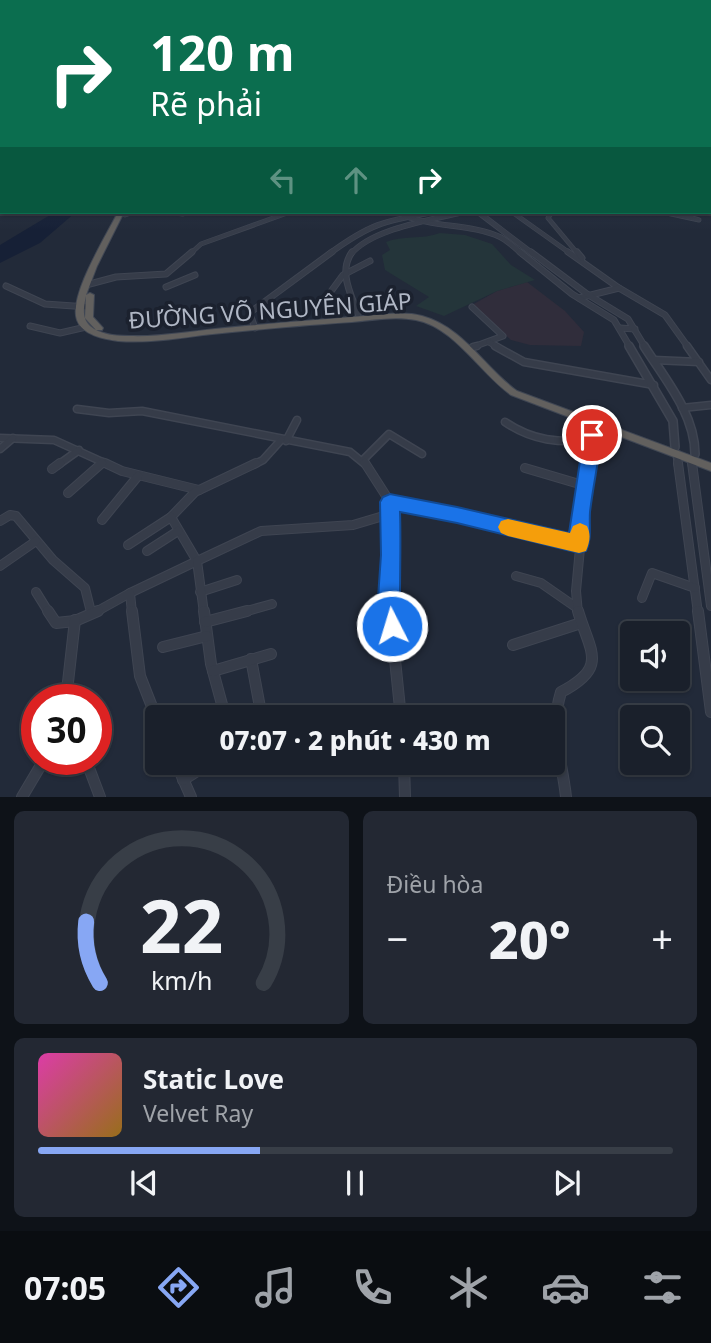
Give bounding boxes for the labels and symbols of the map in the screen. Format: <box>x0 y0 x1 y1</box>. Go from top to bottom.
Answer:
street label: ĐƯỜNG VÕ NGUYÊN GIÁP <box>127 284 413 336</box>
pin <box>562 405 622 465</box>
position arrow <box>355 589 429 663</box>
speed limit sign: 30 <box>21 684 112 775</box>

